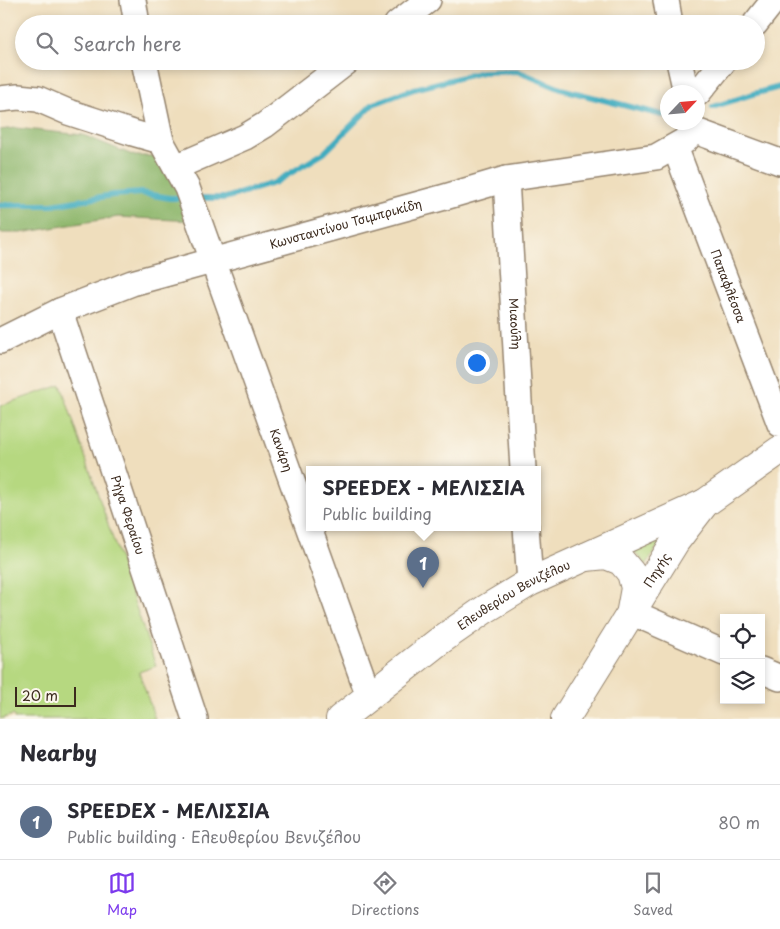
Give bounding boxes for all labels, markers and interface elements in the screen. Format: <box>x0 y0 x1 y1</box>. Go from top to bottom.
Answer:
search box <box>15 15 765 70</box>
icon: search <box>33 29 61 57</box>
text: Search here <box>73 29 182 57</box>
north arrow <box>660 85 705 130</box>
street label: Κωνσταντίνου Τσιμπρικίδη <box>267 194 423 253</box>
street label: Παπαφλέσσα <box>707 247 751 325</box>
street label: Μιαούλη <box>505 297 526 350</box>
your location <box>464 350 490 376</box>
street label: Κανάρη <box>266 426 298 474</box>
popup <box>306 466 541 531</box>
street label: Ρήγα Φεραίου <box>107 473 150 557</box>
text: SPEEDEX - ΜΕΛΙΣΣΙΑ <box>322 473 525 501</box>
text: Public building <box>322 501 432 525</box>
pin: 1 <box>407 547 439 588</box>
street label: Πηγής <box>639 549 674 591</box>
street label: Ελευθερίου Βενιζέλου <box>453 555 573 634</box>
map controls <box>720 614 765 704</box>
button: locate <box>720 614 765 659</box>
button: layers <box>720 659 765 704</box>
scale bar <box>15 684 76 707</box>
text: 20 m <box>22 685 58 706</box>
text: Nearby <box>20 736 97 768</box>
text: SPEEDEX - ΜΕΛΙΣΣΙΑ <box>67 796 270 824</box>
text: 1 <box>32 810 40 834</box>
text: 80 m <box>718 810 760 834</box>
text: Public building · Ελευθερίου Βενιζέλου <box>67 824 361 848</box>
tab: Map <box>107 869 137 920</box>
tab: Directions <box>351 869 419 920</box>
tab: Saved <box>633 869 673 920</box>

